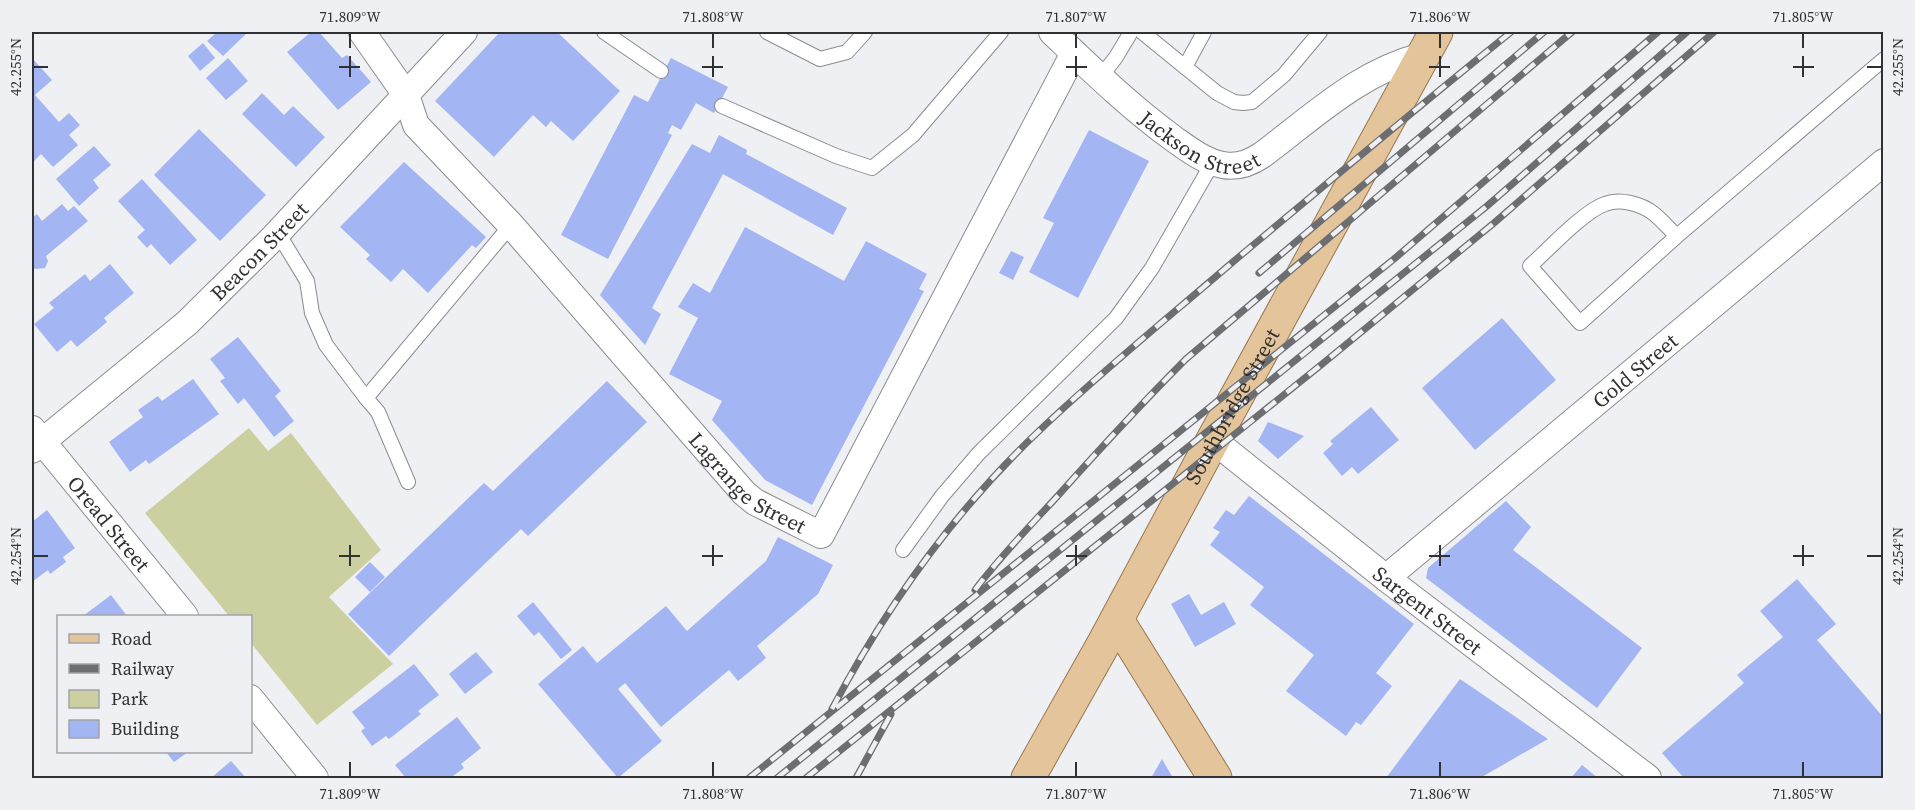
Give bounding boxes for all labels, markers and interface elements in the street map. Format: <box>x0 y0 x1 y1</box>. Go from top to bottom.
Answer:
text: 71.809°W <box>319 6 381 27</box>
text: 71.808°W <box>682 6 744 27</box>
text: 71.807°W <box>1045 6 1107 27</box>
text: 71.806°W <box>1409 6 1471 27</box>
text: 71.805°W <box>1772 6 1834 27</box>
text: 42.255°N <box>5 38 26 96</box>
text: 42.255°N <box>1887 38 1908 96</box>
street label: Jackson Street <box>1133 103 1265 181</box>
street label: Beacon Street <box>203 195 314 307</box>
street label: Southbridge Street <box>1177 323 1286 489</box>
street label: Gold Street <box>1586 326 1684 414</box>
street label: Lagrange Street <box>683 426 811 540</box>
street label: Oread Street <box>61 469 157 578</box>
text: 42.254°N <box>5 527 26 585</box>
text: 42.254°N <box>1887 527 1908 585</box>
street label: Sargent Street <box>1367 559 1489 661</box>
legend <box>57 615 252 753</box>
text: Road <box>111 626 152 651</box>
text: Railway <box>111 656 175 681</box>
text: Park <box>111 686 148 711</box>
text: Building <box>111 716 179 741</box>
text: 71.809°W <box>319 783 381 804</box>
text: 71.808°W <box>682 783 744 804</box>
text: 71.807°W <box>1045 783 1107 804</box>
text: 71.806°W <box>1409 783 1471 804</box>
text: 71.805°W <box>1772 783 1834 804</box>

